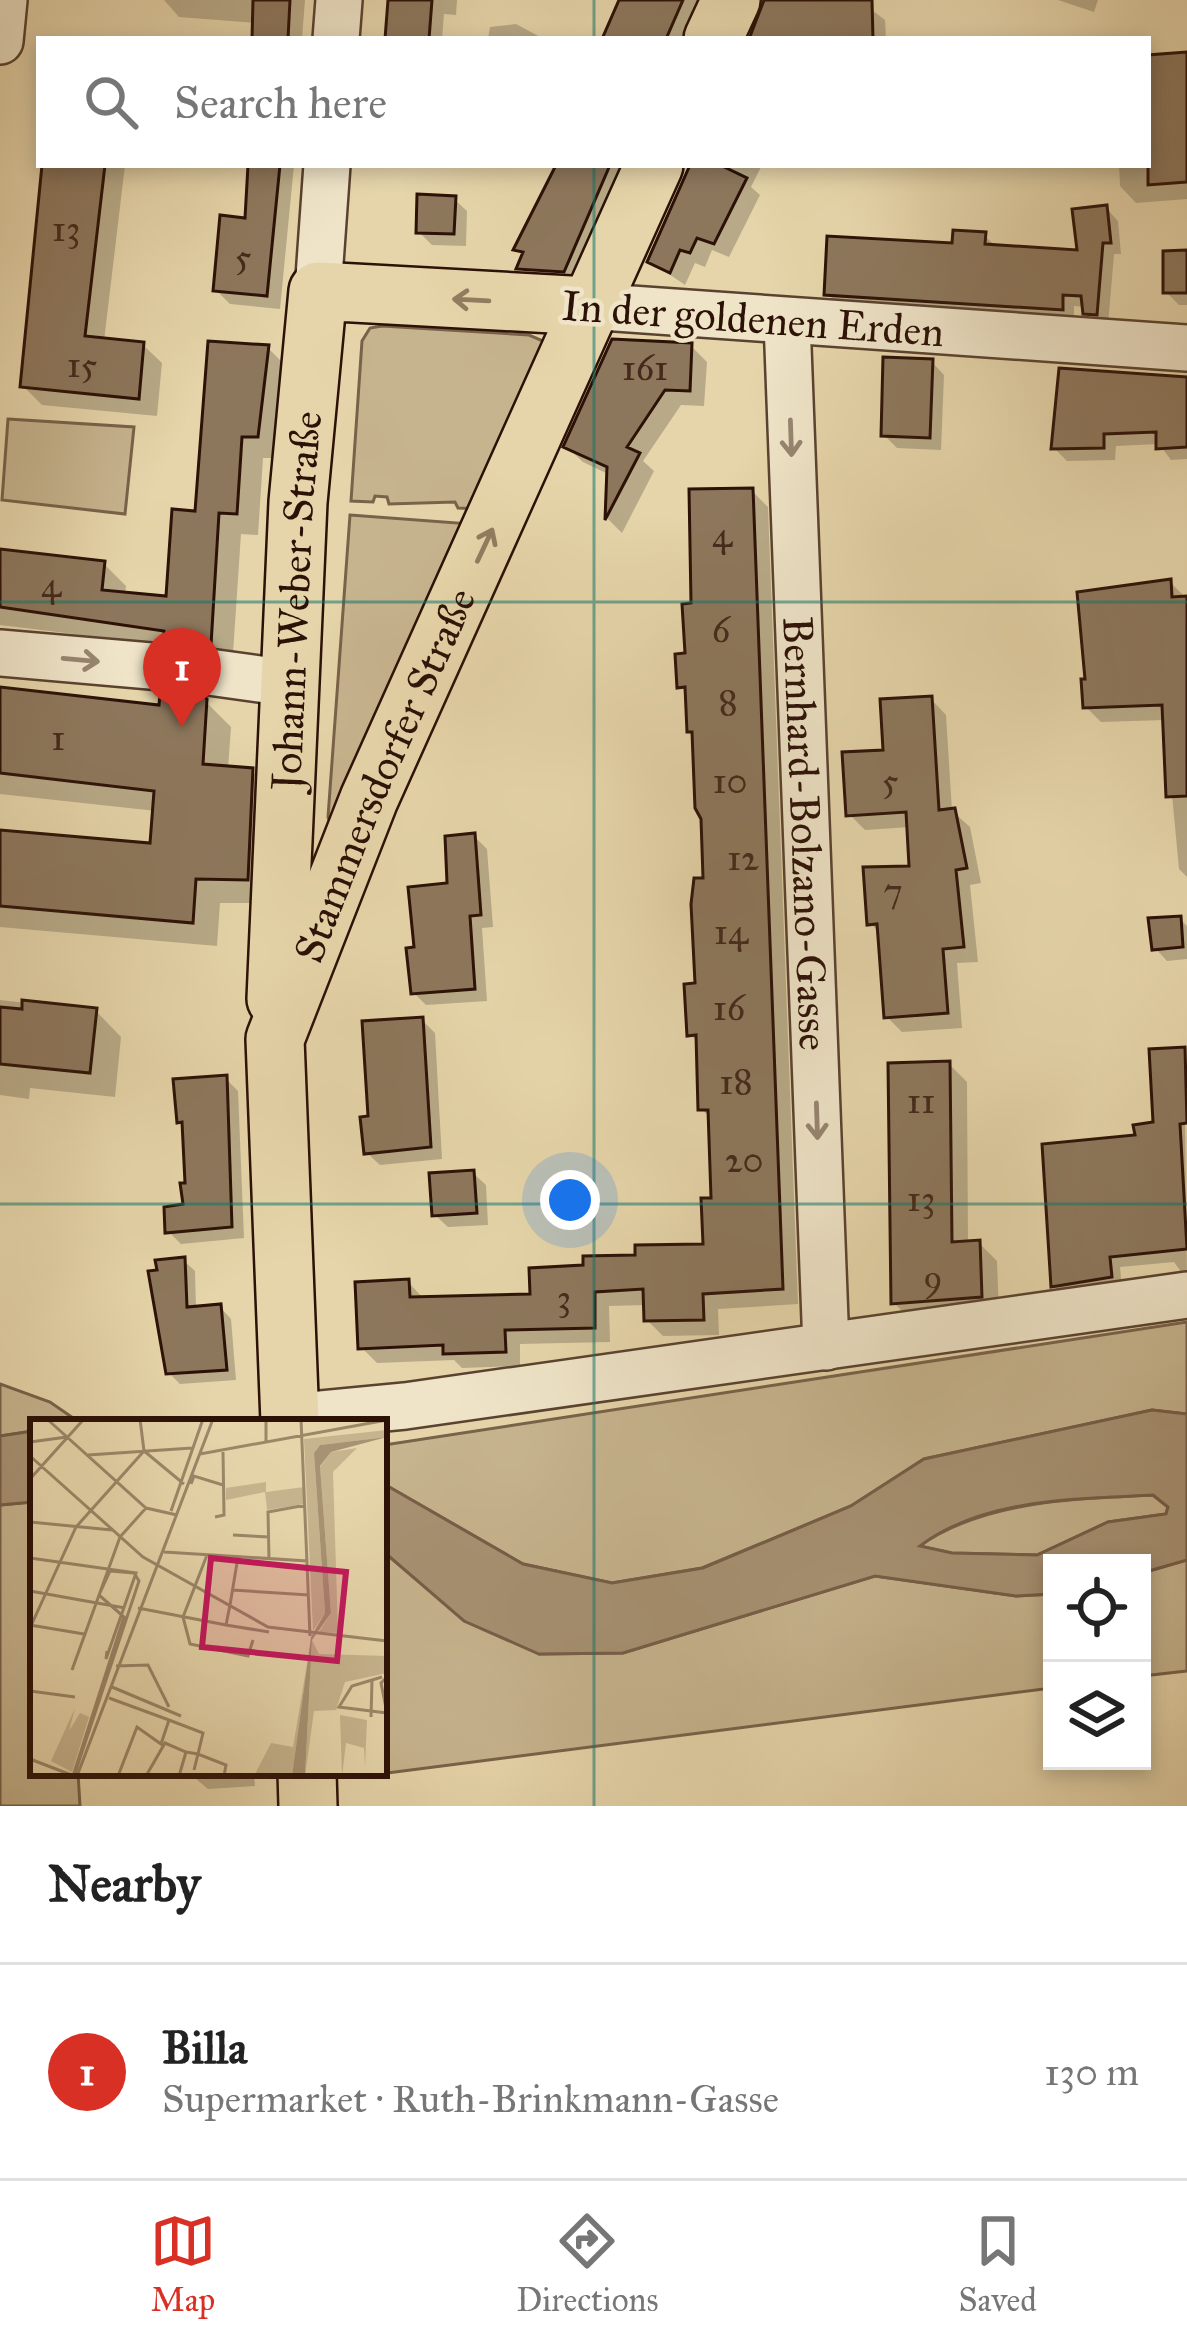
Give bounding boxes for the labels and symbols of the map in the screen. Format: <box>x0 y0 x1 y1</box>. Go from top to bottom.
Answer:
house number: 13 <box>52 207 80 251</box>
house number: 5 <box>235 235 252 279</box>
street label: In der goldenen Erden <box>560 280 946 358</box>
one-way arrow <box>452 288 491 311</box>
house number: 15 <box>67 343 98 387</box>
house number: 161 <box>622 346 668 390</box>
street label: Johann-Weber-Straße <box>260 409 333 795</box>
one-way arrow <box>780 418 803 457</box>
house number: 4 <box>712 513 733 557</box>
one-way arrow <box>476 528 498 564</box>
house number: 4 <box>41 563 62 607</box>
street label: Stammersdorfer Straße <box>283 580 487 970</box>
house number: 6 <box>712 608 732 652</box>
street label: Bernhard-Bolzano-Gasse <box>771 616 840 1052</box>
pin: 1 <box>143 628 221 727</box>
one-way arrow <box>61 649 100 672</box>
house number: 8 <box>718 681 738 725</box>
house number: 1 <box>51 716 65 760</box>
house number: 10 <box>712 759 748 803</box>
house number: 5 <box>882 759 899 803</box>
house number: 12 <box>727 836 759 880</box>
house number: 7 <box>883 869 903 913</box>
house number: 14 <box>714 910 749 954</box>
house number: 16 <box>713 986 747 1030</box>
house number: 18 <box>719 1060 753 1104</box>
house number: 11 <box>907 1079 935 1123</box>
one-way arrow <box>806 1101 829 1140</box>
house number: 20 <box>725 1138 763 1182</box>
your location <box>540 1170 600 1230</box>
house number: 13 <box>907 1177 935 1221</box>
house number: 9 <box>923 1256 943 1300</box>
house number: 3 <box>557 1276 571 1320</box>
inset map <box>30 1419 387 1776</box>

